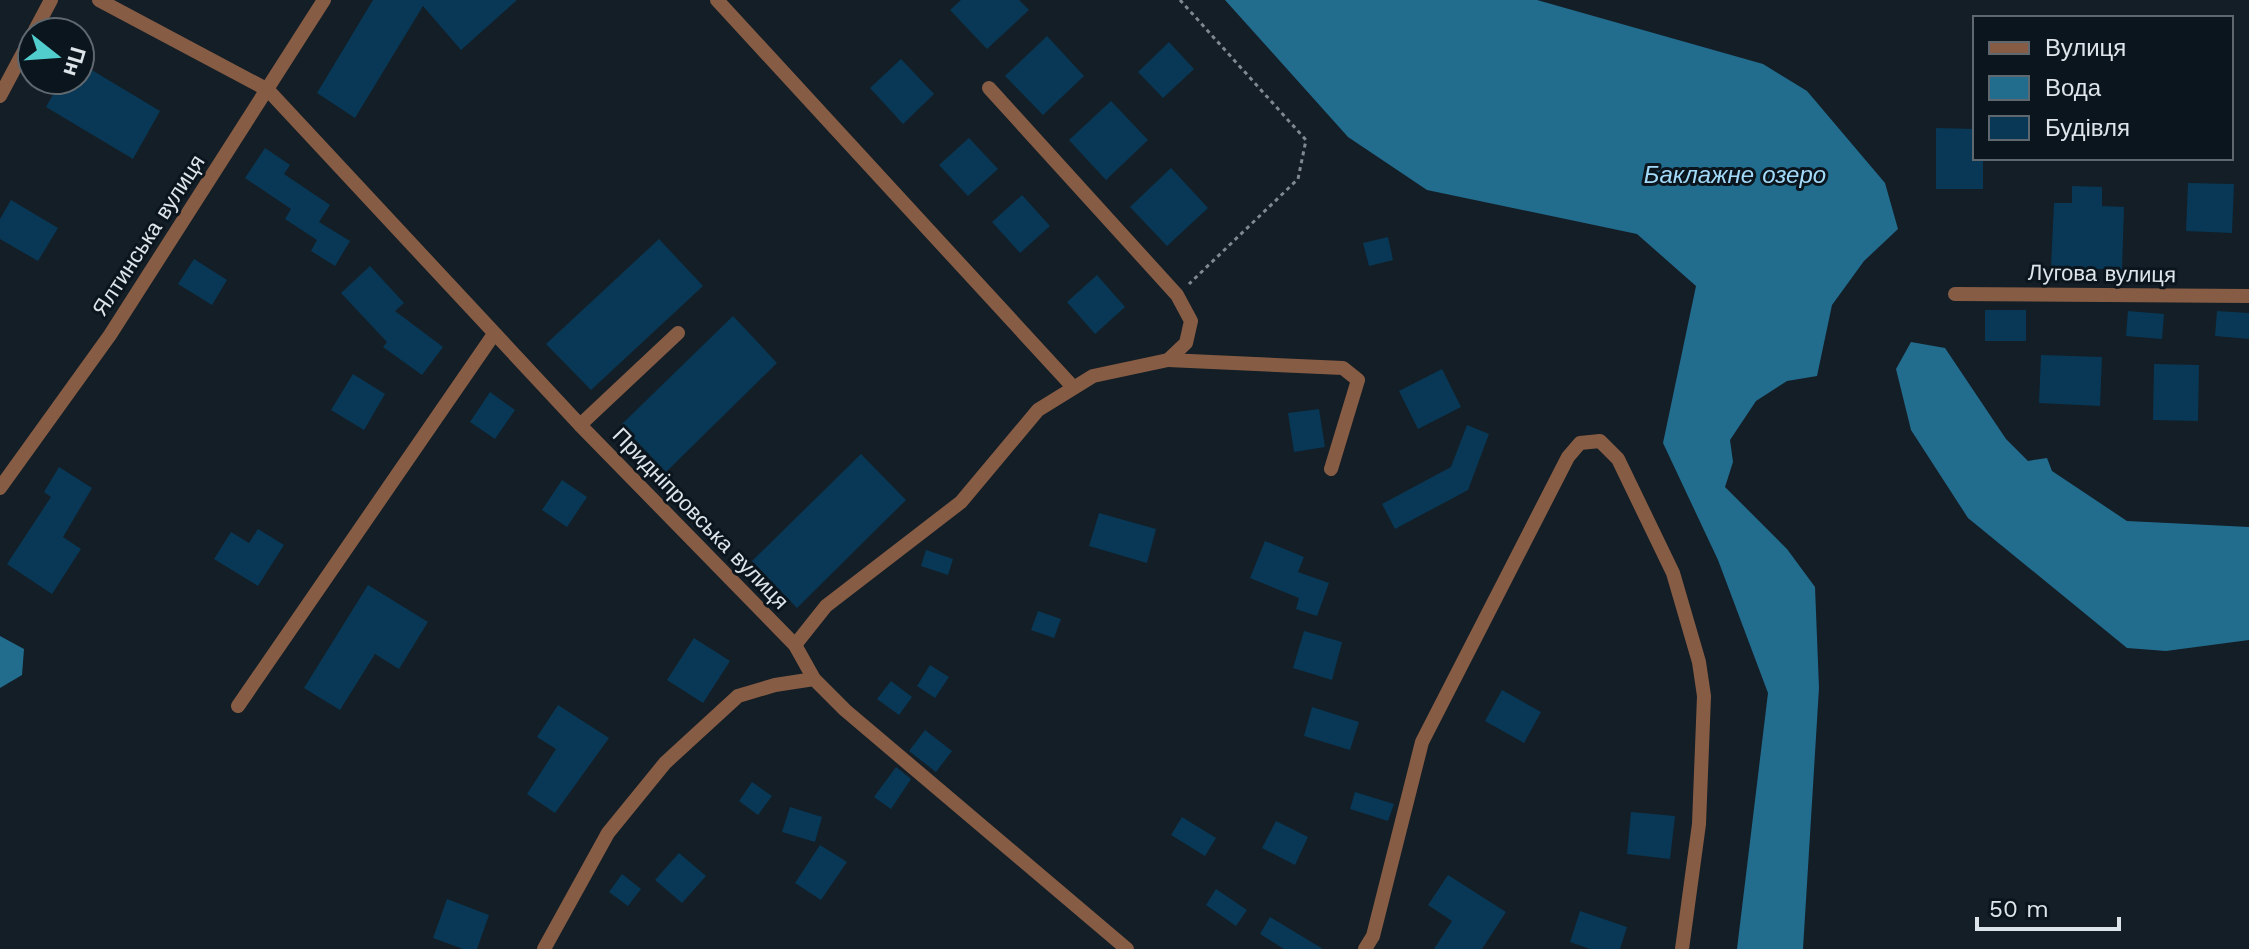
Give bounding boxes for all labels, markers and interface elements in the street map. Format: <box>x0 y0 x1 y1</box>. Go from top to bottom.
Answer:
north arrow <box>16 16 96 96</box>
legend <box>1973 16 2233 160</box>
text: Вулиця <box>2045 34 2126 62</box>
text: Пн <box>58 44 91 79</box>
text: Вода <box>2045 74 2102 102</box>
text: Будівля <box>2045 114 2130 142</box>
street label: Ялтинська вулиця <box>87 150 210 320</box>
water label: Баклажне озеро <box>1644 161 1826 189</box>
street label: Лугова вулиця <box>2028 260 2176 287</box>
street label: Придніпровська вулиця <box>608 423 794 614</box>
scale bar <box>1977 881 2119 931</box>
text: 50 m <box>1989 895 2049 923</box>

